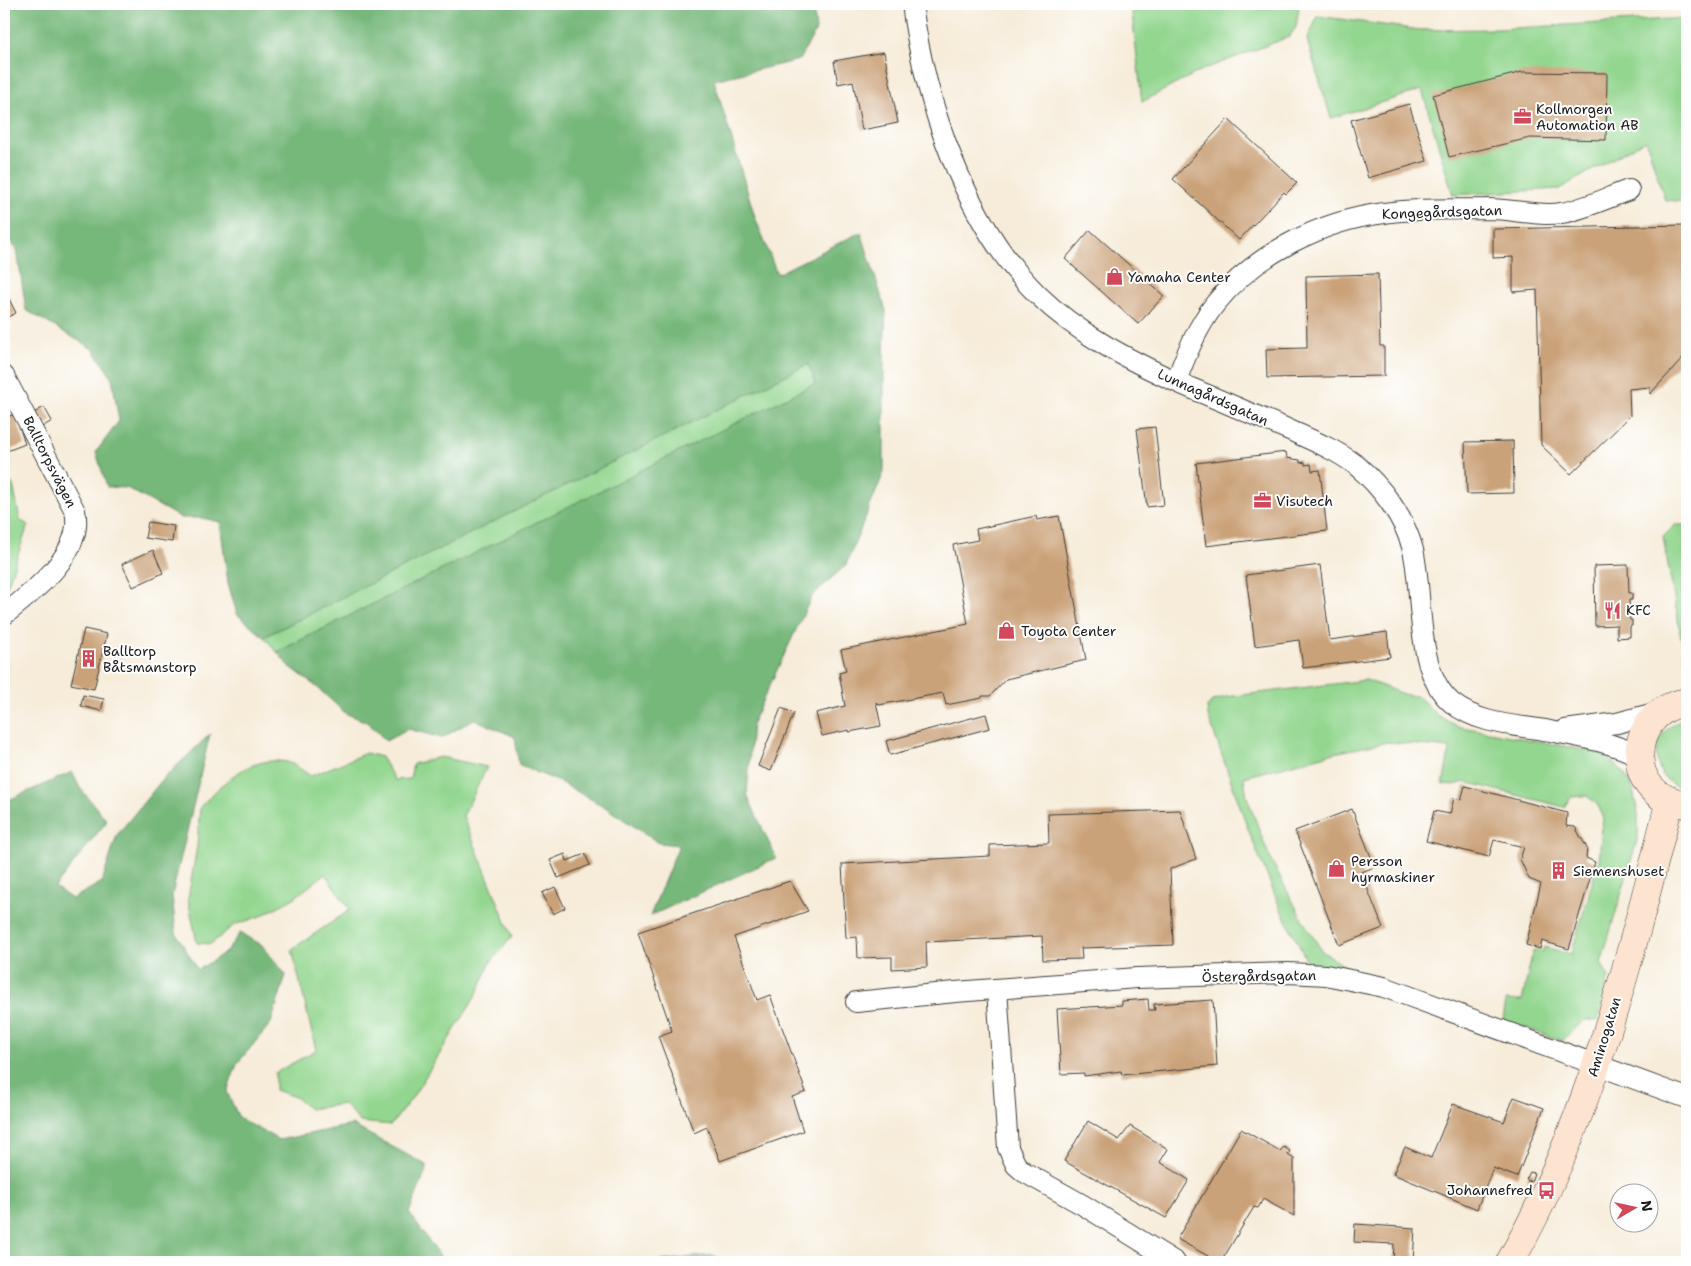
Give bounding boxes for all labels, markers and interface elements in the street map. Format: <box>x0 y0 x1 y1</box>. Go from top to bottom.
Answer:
place label: Kollmorgen Automation AB <box>1536 100 1639 134</box>
office icon: Kollmorgen Automation AB <box>1512 107 1532 127</box>
street label: Kongegårdsgatan <box>1382 201 1503 223</box>
shop icon: Yamaha Center <box>1104 267 1124 287</box>
place label: Yamaha Center <box>1128 268 1231 286</box>
street label: Lunnagårdsgatan <box>1155 364 1272 430</box>
street label: Balltorpsvägen <box>19 413 81 511</box>
office icon: Visutech <box>1252 491 1272 511</box>
place label: Visutech <box>1276 492 1333 510</box>
restaurant icon: KFC <box>1602 600 1622 620</box>
place label: KFC <box>1626 601 1651 619</box>
shop icon: Toyota Center <box>997 621 1017 641</box>
place label: Toyota Center <box>1021 622 1117 640</box>
place label: Balltorp Båtsmanstorp <box>103 642 197 676</box>
building icon: Balltorp Båtsmanstorp <box>79 649 99 669</box>
place label: Persson hyrmaskiner <box>1351 852 1435 886</box>
shop icon: Persson hyrmaskiner <box>1327 859 1347 879</box>
building icon: Siemenshuset <box>1549 861 1569 881</box>
place label: Siemenshuset <box>1573 862 1664 880</box>
street label: Östergårdsgatan <box>1202 966 1317 986</box>
street label: Aminogatan <box>1583 994 1625 1079</box>
bus stop icon: Johannefred <box>1537 1180 1557 1200</box>
place label: Johannefred <box>1447 1181 1533 1199</box>
north arrow <box>1608 1184 1658 1234</box>
text: N <box>1637 1199 1657 1213</box>

